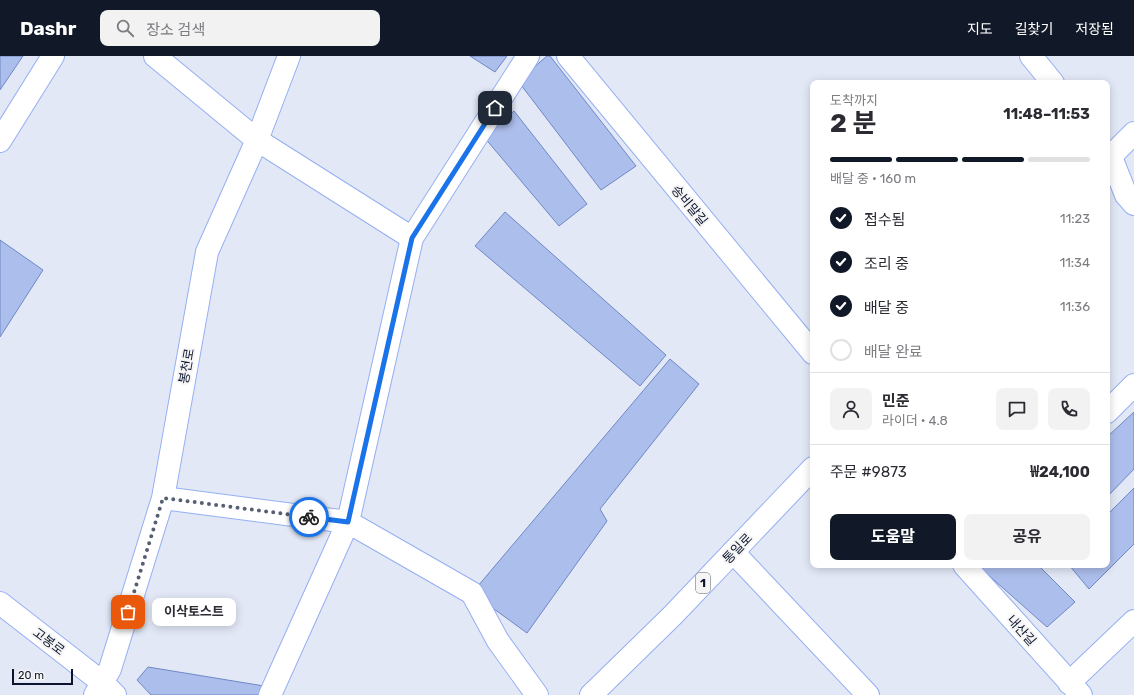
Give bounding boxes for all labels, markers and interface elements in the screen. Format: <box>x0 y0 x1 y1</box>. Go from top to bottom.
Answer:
search box <box>100 10 380 46</box>
text: Dashr <box>20 17 76 40</box>
icon: search <box>114 17 136 39</box>
text: 장소 검색 <box>146 21 205 39</box>
text: 지도 <box>967 21 993 38</box>
text: 길찾기 <box>1015 21 1053 38</box>
text: 저장됨 <box>1075 21 1114 38</box>
pin <box>478 91 512 125</box>
text: 도착까지 <box>830 93 878 108</box>
icon: home <box>484 97 506 119</box>
text: 11:48–11:53 <box>1003 105 1090 123</box>
text: 2 분 <box>830 108 876 139</box>
text: 배달 중 · 160 m <box>830 171 916 186</box>
street label: 송비말길 <box>668 182 711 228</box>
icon: check <box>830 207 852 229</box>
text: 접수됨 <box>864 211 905 229</box>
text: 11:23 <box>1060 211 1090 226</box>
icon: check <box>830 251 852 273</box>
text: 조리 중 <box>864 255 909 273</box>
text: 11:34 <box>1060 255 1090 270</box>
icon: check <box>830 295 852 317</box>
text: 배달 중 <box>864 299 909 317</box>
text: 11:36 <box>1060 299 1090 314</box>
text: 배달 완료 <box>864 343 923 361</box>
street label: 봉천로 <box>176 347 197 385</box>
button: person <box>830 388 872 430</box>
button: chat <box>996 388 1038 430</box>
button: phone <box>1048 388 1090 430</box>
text: 민준 <box>882 392 910 410</box>
text: 라이더 · 4.8 <box>882 413 948 428</box>
text: 주문 #9873 <box>830 463 907 481</box>
text: ₩24,100 <box>1030 463 1090 481</box>
courier <box>289 497 329 537</box>
icon: bike <box>298 506 320 528</box>
button: 도움말 <box>830 514 956 560</box>
button: 공유 <box>964 514 1090 560</box>
street label: 통일로 <box>719 530 755 566</box>
road number: 1 <box>696 573 710 593</box>
pin <box>111 595 145 629</box>
callout: 이삭토스트 <box>152 598 236 626</box>
icon: bag <box>117 601 139 623</box>
text: 이삭토스트 <box>164 604 224 619</box>
street label: 내산길 <box>1004 612 1039 649</box>
street label: 고봉로 <box>30 625 68 658</box>
scale bar <box>12 667 73 686</box>
text: 20 m <box>18 669 44 682</box>

